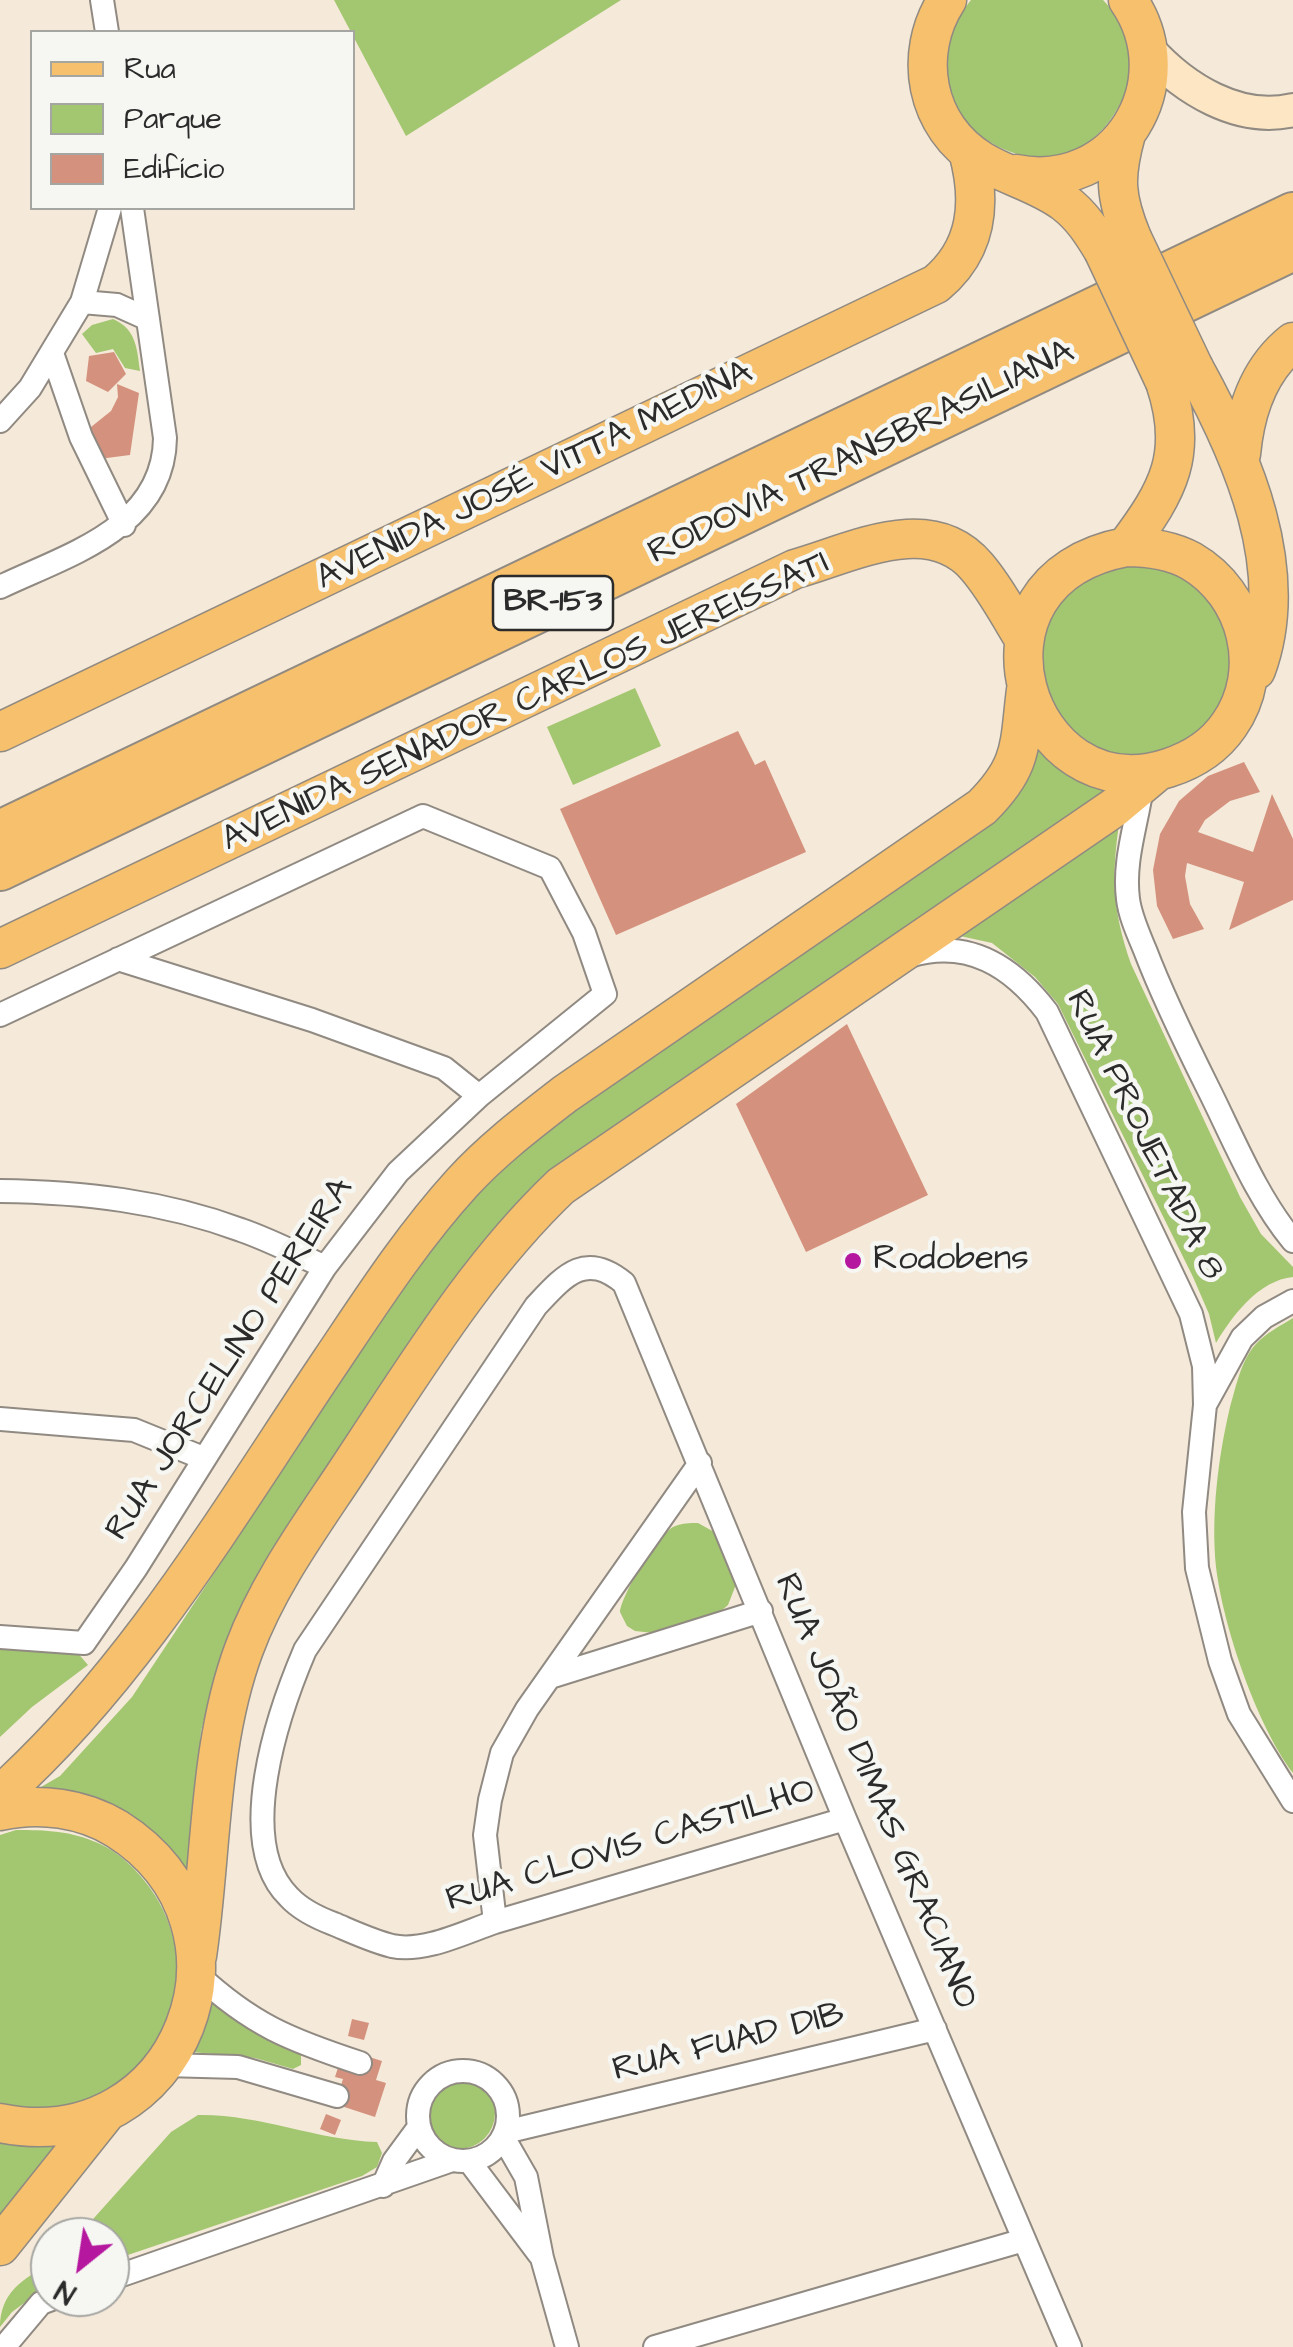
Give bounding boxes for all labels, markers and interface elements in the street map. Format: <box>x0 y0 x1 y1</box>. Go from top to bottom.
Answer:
legend <box>30 30 355 210</box>
text: Rua <box>124 48 176 90</box>
text: Parque <box>124 98 222 140</box>
text: Edifício <box>124 148 224 190</box>
street label: RODOVIA TRANSBRASILIANA <box>642 333 1082 575</box>
street label: AVENIDA JOSÉ VITTA MEDINA <box>310 353 760 601</box>
street label: AVENIDA SENADOR CARLOS JEREISSATI <box>216 543 836 863</box>
road number: BR-153 <box>493 576 613 630</box>
street label: RUA PROJETADA 8 <box>1055 984 1231 1288</box>
street label: RUA JORCELINO PEREIRA <box>98 1171 364 1549</box>
place label: Rodobens <box>873 1240 1029 1282</box>
marker: Rodobens <box>842 1250 864 1272</box>
street label: RUA JOÃO DIMAS GRACIANO <box>763 1568 985 2016</box>
street label: RUA CLOVIS CASTILHO <box>442 1771 820 1923</box>
street label: RUA FUAD DIB <box>609 1995 849 2093</box>
north arrow <box>30 2217 130 2317</box>
text: N <box>48 2270 83 2313</box>

